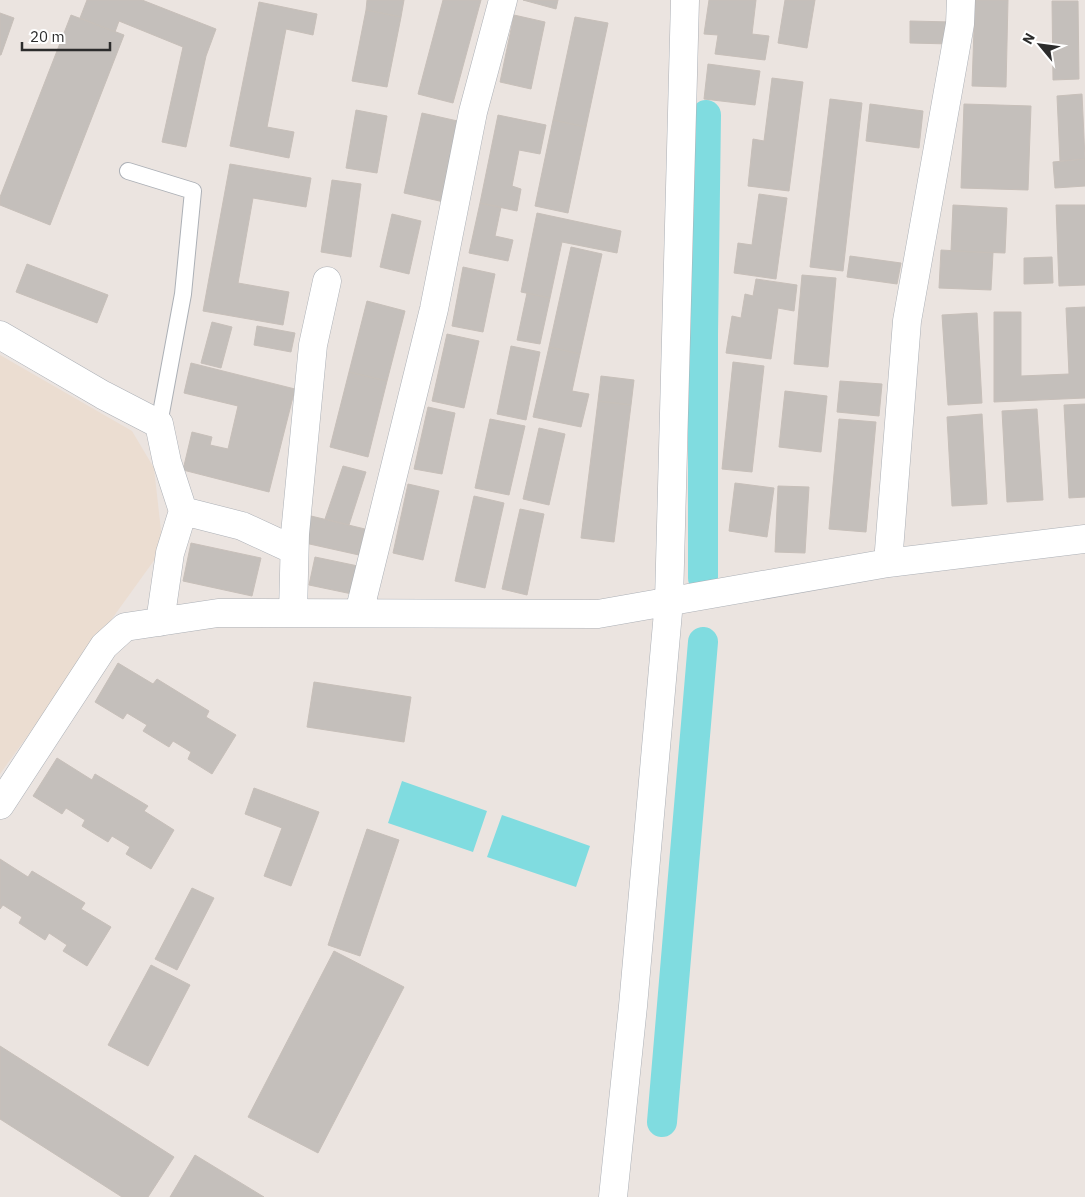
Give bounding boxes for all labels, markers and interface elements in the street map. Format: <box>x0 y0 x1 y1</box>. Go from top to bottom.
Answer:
scale bar <box>22 20 110 52</box>
north arrow <box>1015 20 1065 70</box>
text: 20 m <box>30 27 65 46</box>
text: N <box>1018 30 1039 47</box>

